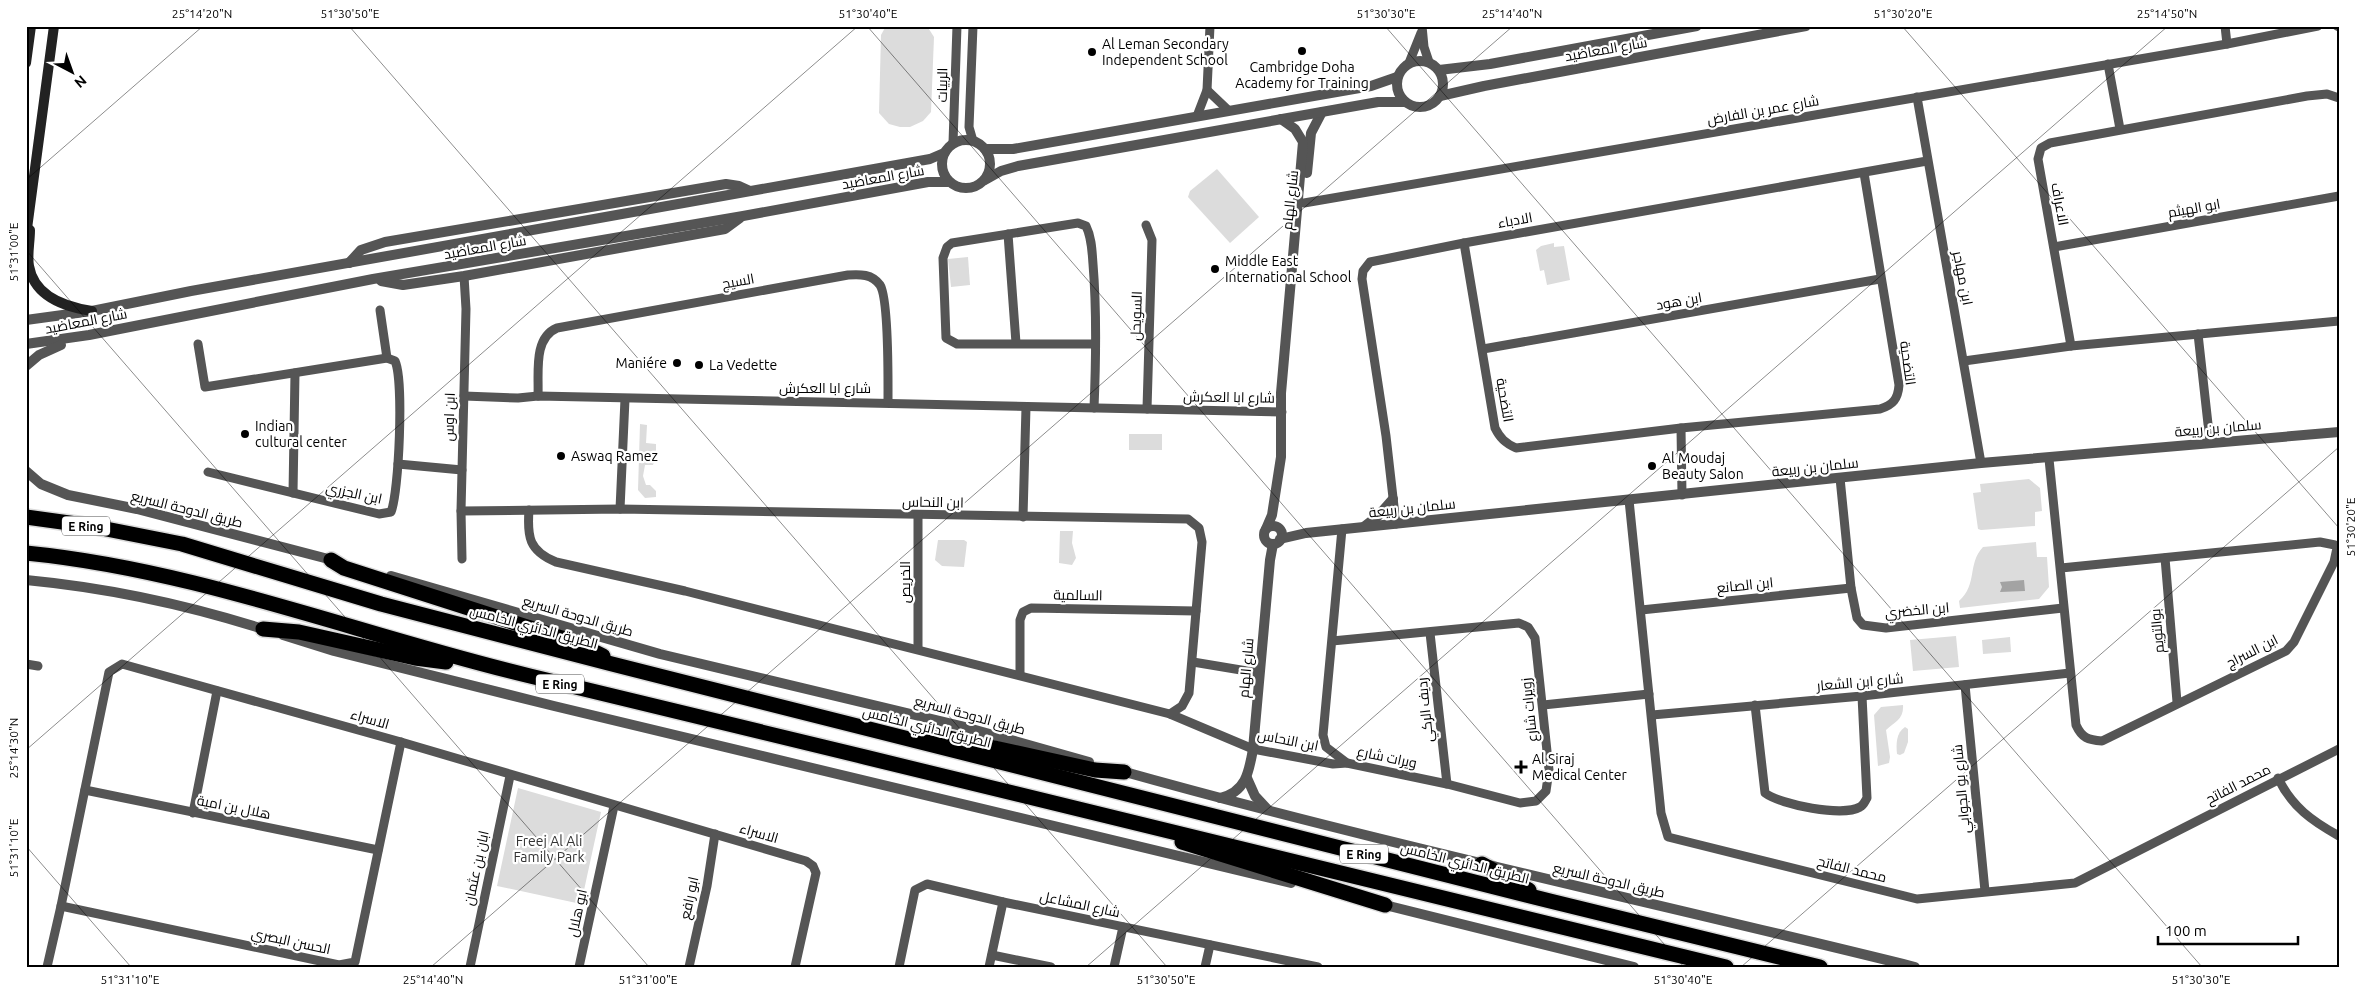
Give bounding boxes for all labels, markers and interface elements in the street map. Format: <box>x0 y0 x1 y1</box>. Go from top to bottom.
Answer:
text: 25°14'20"N <box>172 7 232 20</box>
text: 51°30'50"E <box>321 7 380 20</box>
text: 51°30'40"E <box>839 7 898 20</box>
text: 51°30'30"E <box>1357 7 1416 20</box>
text: 25°14'40"N <box>1482 7 1542 20</box>
text: 51°30'20"E <box>1874 7 1933 20</box>
text: 25°14'50"N <box>2137 7 2197 20</box>
street label: شارع المعاضيد <box>1563 34 1649 65</box>
place label: Al Leman Secondary Independent School <box>1102 36 1229 68</box>
marker: Cambridge Doha Academy for Training <box>1296 45 1308 57</box>
marker: Al Leman Secondary Independent School <box>1086 46 1098 58</box>
north arrow <box>48 48 98 98</box>
place label: Cambridge Doha Academy for Training <box>1235 59 1369 91</box>
street label: الربيات <box>934 67 950 103</box>
text: N <box>71 72 90 91</box>
street label: شارع عمر بن الفارض <box>1706 92 1820 129</box>
street label: شارع المعاضيد <box>840 162 926 193</box>
street label: شارع الهام <box>1279 169 1303 231</box>
street label: الاعراف <box>2048 181 2072 227</box>
street label: ابو الهيثم <box>2166 196 2222 222</box>
street label: الادباء <box>1496 209 1534 231</box>
text: 51°31'00"E <box>7 222 20 281</box>
street label: شارع المعاضيد <box>442 232 528 263</box>
street label: ابن مهاجر <box>1950 249 1976 306</box>
place label: Middle East International School <box>1225 253 1352 285</box>
marker: Middle East International School <box>1209 263 1221 275</box>
street label: السيج <box>721 270 756 293</box>
street label: ابن هود <box>1655 289 1703 313</box>
street label: السويحل <box>1127 291 1145 341</box>
street label: شارع المعاضيد <box>43 305 129 338</box>
street label: التضحية <box>1897 340 1919 386</box>
place label: Maniére <box>615 355 667 371</box>
marker: Maniére <box>671 357 683 369</box>
place label: La Vedette <box>709 357 777 373</box>
marker: La Vedette <box>693 359 705 371</box>
street label: التضحية <box>1493 377 1517 423</box>
street label: شارع ابا العكرش <box>779 380 871 397</box>
street label: شارع ابا العكرش <box>1183 388 1275 407</box>
street label: ابن اوس <box>440 392 458 442</box>
street label: سلمان بن ربيعة <box>2174 416 2262 440</box>
place label: Indian cultural center <box>255 418 347 450</box>
marker: Indian cultural center <box>239 428 251 440</box>
place label: Aswaq Ramez <box>571 448 658 464</box>
marker: Aswaq Ramez <box>555 450 567 462</box>
place label: Al Moudaj Beauty Salon <box>1662 450 1744 482</box>
street label: سلمان بن ربيعة <box>1771 454 1859 480</box>
marker: Al Moudaj Beauty Salon <box>1646 460 1658 472</box>
street label: ابن الجزري <box>324 479 384 511</box>
street label: طريق الدوحة السريع <box>129 487 244 532</box>
street label: ابن النحاس <box>902 493 964 511</box>
street label: سلمان بن ربيعة <box>1368 495 1456 521</box>
text: 51°30'20"E <box>2344 497 2357 556</box>
road number: E Ring <box>62 516 110 536</box>
street label: الخريص <box>897 561 913 603</box>
street label: ابن الصانع <box>1716 574 1774 597</box>
street label: السالمية <box>1053 587 1103 603</box>
street label: طريق الدوحة السريع <box>521 593 635 640</box>
street label: ابن الخضري <box>1884 599 1950 625</box>
street label: الطريق الدائري الخامس <box>467 602 600 656</box>
street label: بوالتويم <box>2147 608 2169 654</box>
street label: ابن السراج <box>2223 631 2281 672</box>
street label: شارع الهام <box>1235 637 1259 699</box>
street label: شارع ابن الشعار <box>1815 670 1904 695</box>
road number: E Ring <box>536 674 584 694</box>
street label: رديف الركي <box>1414 676 1440 743</box>
street label: زويرات شارع <box>1518 677 1541 743</box>
street label: طريق الدوحة السريع <box>912 692 1027 738</box>
street label: الطريق الدائري الخامس <box>860 703 993 755</box>
street label: الاسراء <box>349 706 391 732</box>
text: 25°14'30"N <box>7 718 20 778</box>
street label: ابن النحاس <box>1256 726 1320 754</box>
street label: ويرات شارع <box>1355 743 1418 772</box>
street label: شارع بو الجوابي <box>1949 743 1977 834</box>
place label: Al Siraj Medical Center <box>1532 751 1628 783</box>
marker: Al Siraj Medical Center <box>1514 760 1528 774</box>
street label: محمد الفاتح <box>2203 761 2274 808</box>
street label: هلال بن امية <box>196 792 272 823</box>
text: 51°31'10"E <box>7 818 20 877</box>
street label: الاسراء <box>738 820 780 846</box>
street label: ابان بن عثمان <box>460 829 492 907</box>
park label: Freej Al Ali Family Park <box>514 833 584 865</box>
street label: الطريق الدائري الخامس <box>1398 839 1531 891</box>
road number: E Ring <box>1340 844 1388 864</box>
street label: محمد الفاتح <box>1815 853 1888 886</box>
street label: طريق الدوحة السريع <box>1551 859 1666 902</box>
street label: ابو رافع <box>677 875 702 921</box>
street label: ابو هلال <box>564 888 591 939</box>
street label: شارع المشاعل <box>1038 888 1122 921</box>
scale bar <box>2158 913 2298 945</box>
text: 100 m <box>2165 922 2207 939</box>
street label: الحسن البصري <box>249 925 332 961</box>
text: 51°31'10"E <box>101 973 160 986</box>
text: 25°14'40"N <box>403 973 463 986</box>
text: 51°31'00"E <box>619 973 678 986</box>
text: 51°30'50"E <box>1137 973 1196 986</box>
text: 51°30'40"E <box>1654 973 1713 986</box>
text: 51°30'30"E <box>2172 973 2231 986</box>

